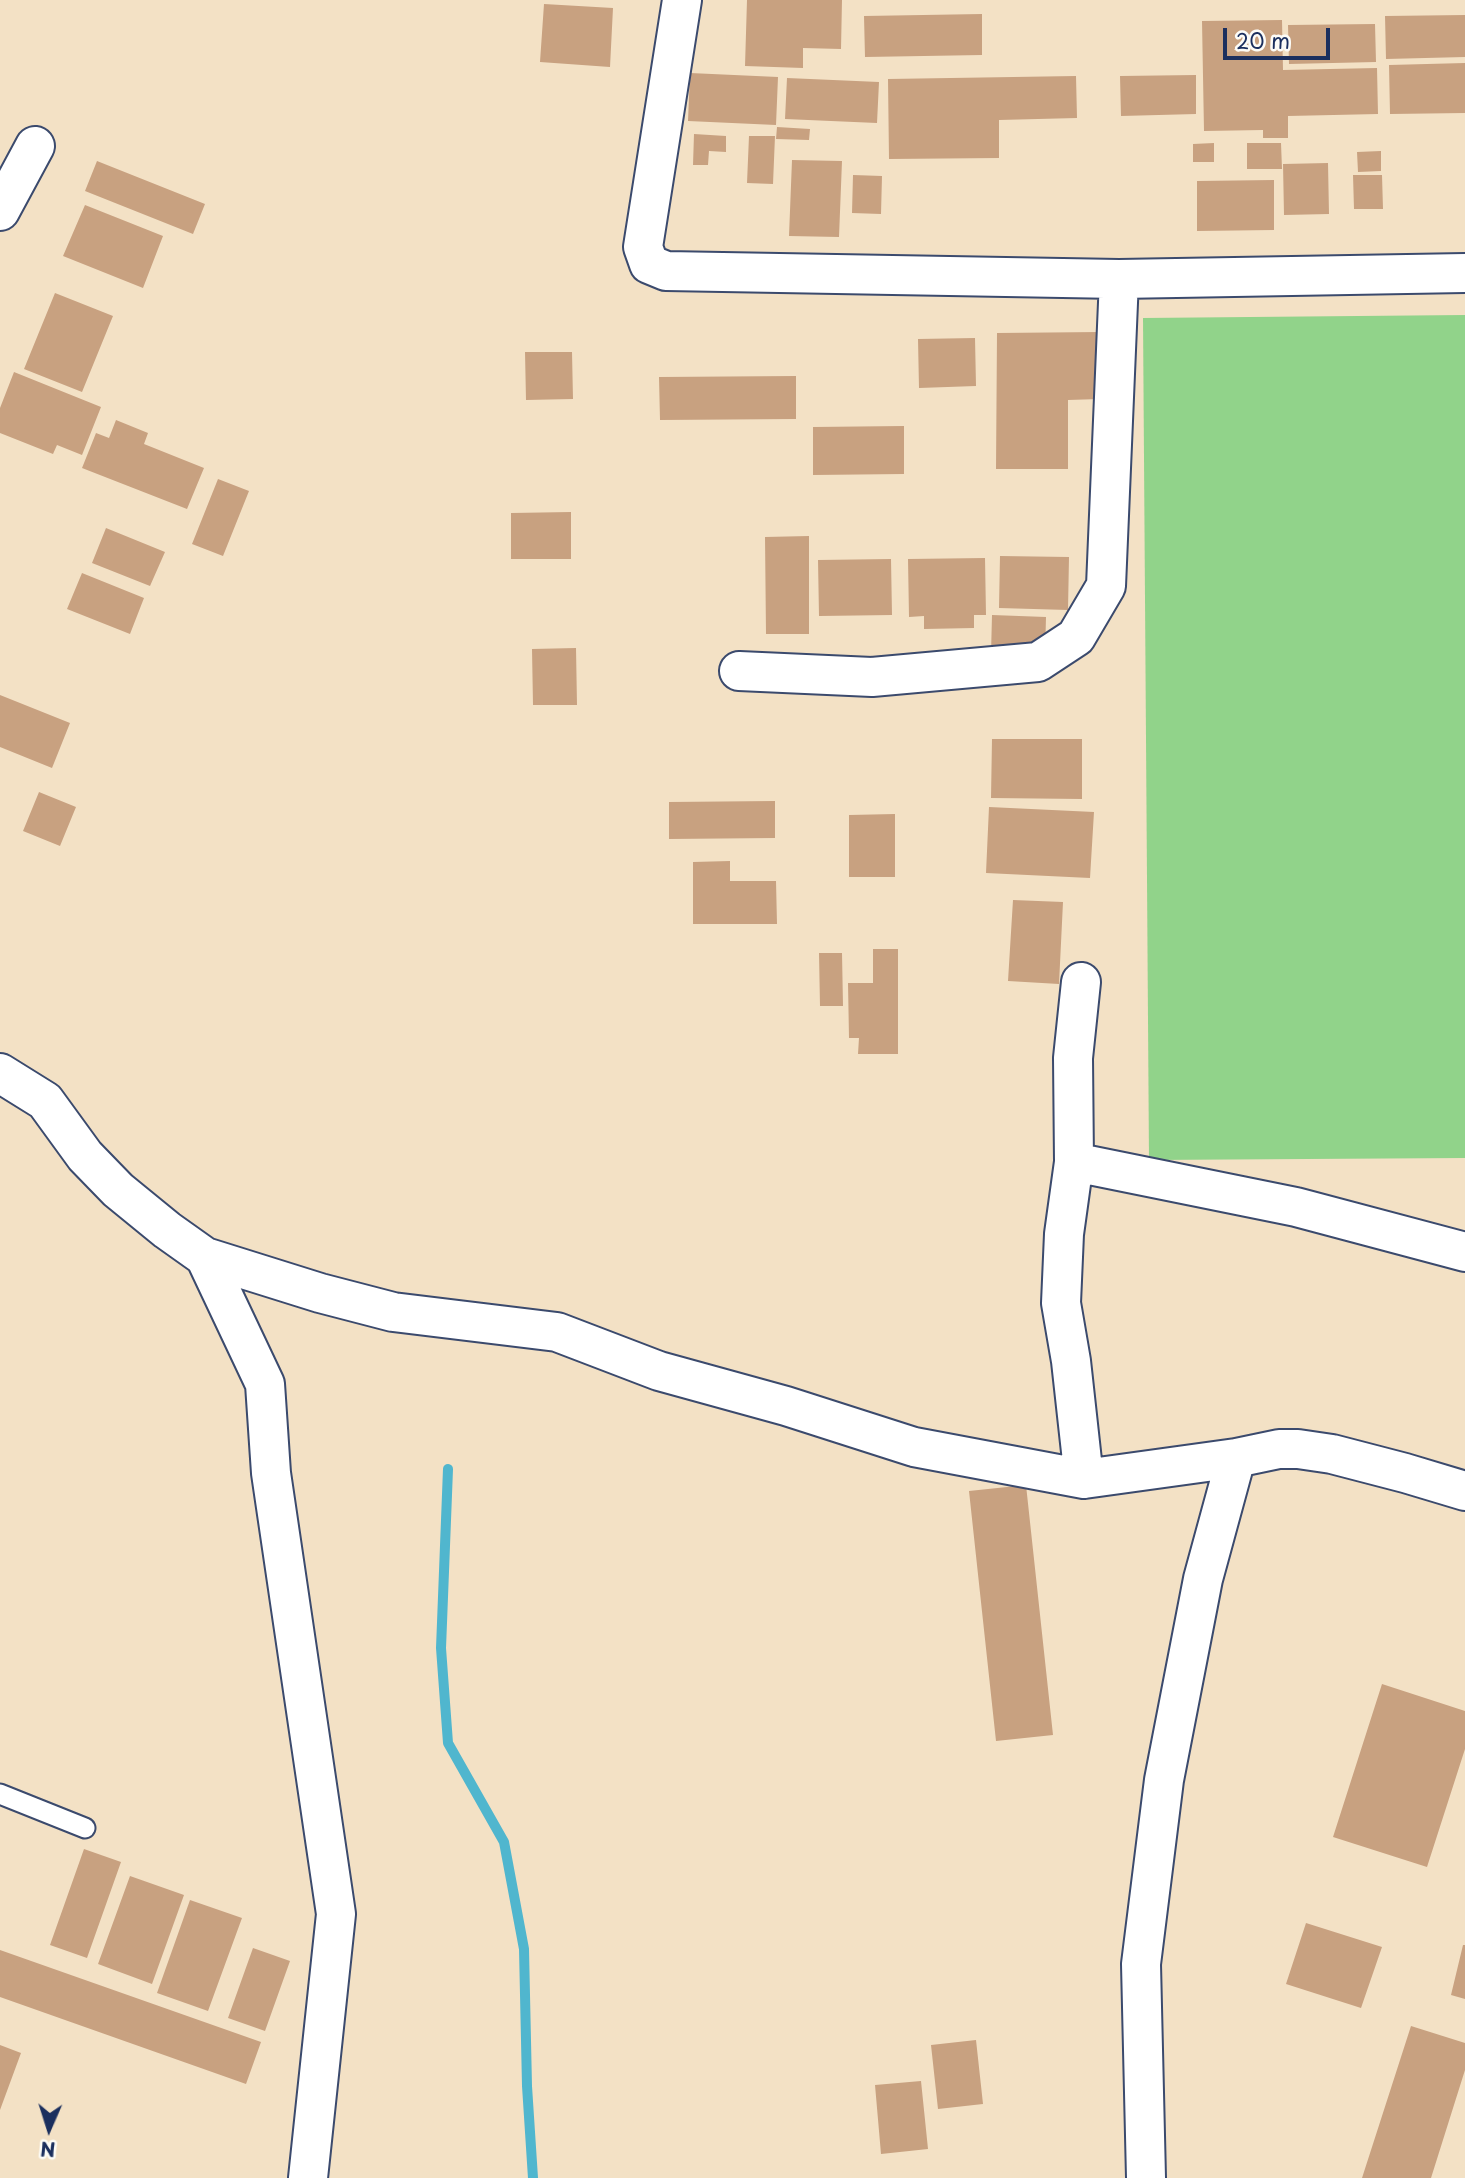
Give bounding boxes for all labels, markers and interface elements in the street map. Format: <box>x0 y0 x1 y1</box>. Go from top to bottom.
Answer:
scale bar <box>1227 14 1334 58</box>
text: 20 m <box>1236 24 1290 56</box>
north arrow <box>14 2094 84 2164</box>
text: N <box>40 2136 56 2164</box>

